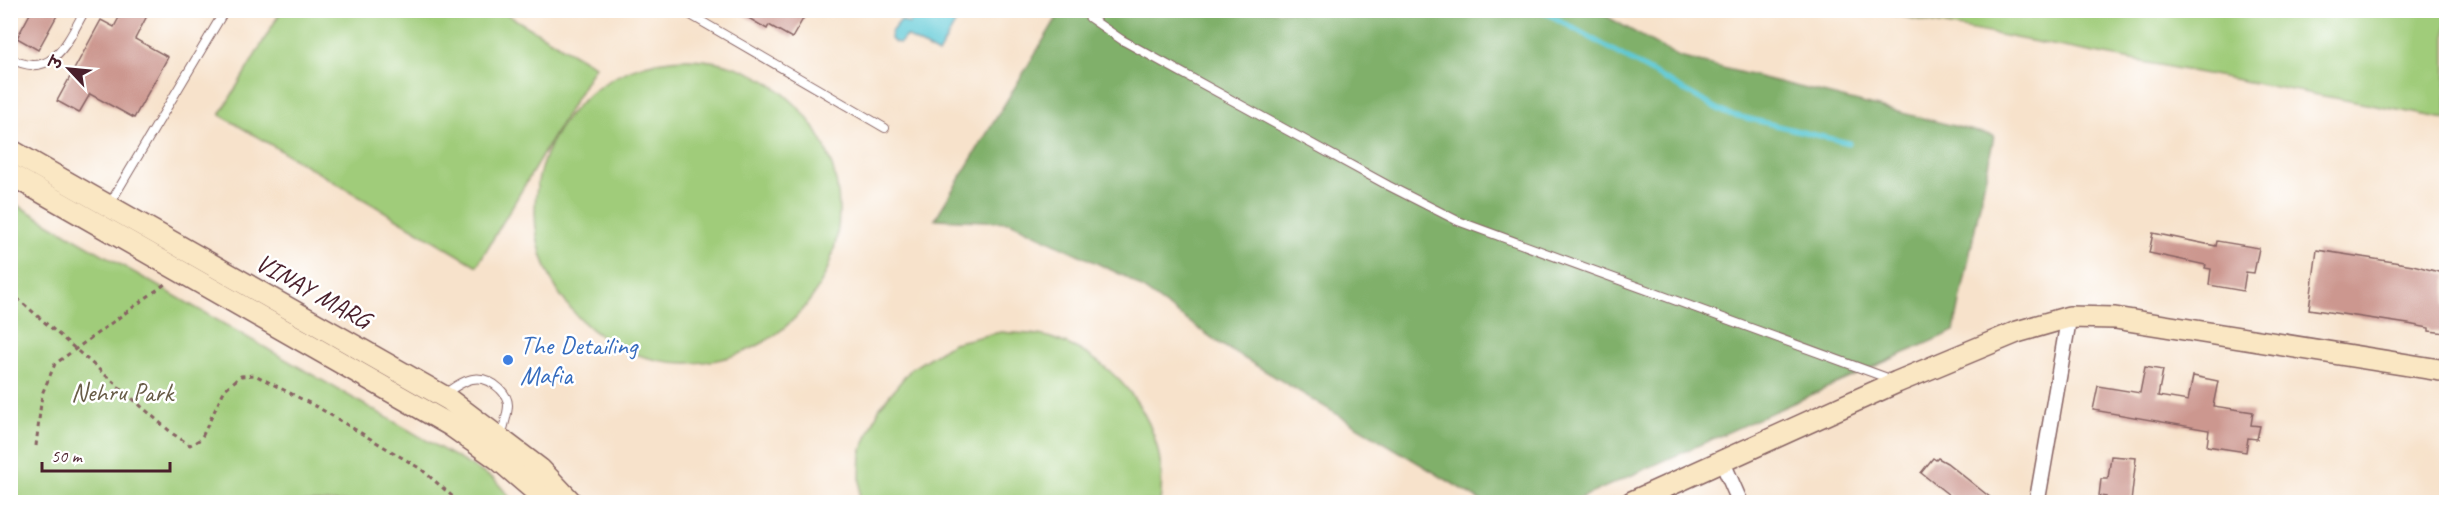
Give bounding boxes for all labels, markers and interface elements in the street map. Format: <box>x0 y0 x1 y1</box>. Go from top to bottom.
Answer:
north arrow <box>39 39 99 99</box>
text: उ <box>44 52 68 74</box>
street label: VINAY MARG <box>250 246 380 338</box>
place label: The Detailing Mafia <box>520 329 639 392</box>
marker: The Detailing Mafia <box>501 353 515 367</box>
park label: Nehru Park <box>71 376 176 409</box>
scale bar <box>42 435 170 473</box>
text: 50 m <box>51 445 84 467</box>

